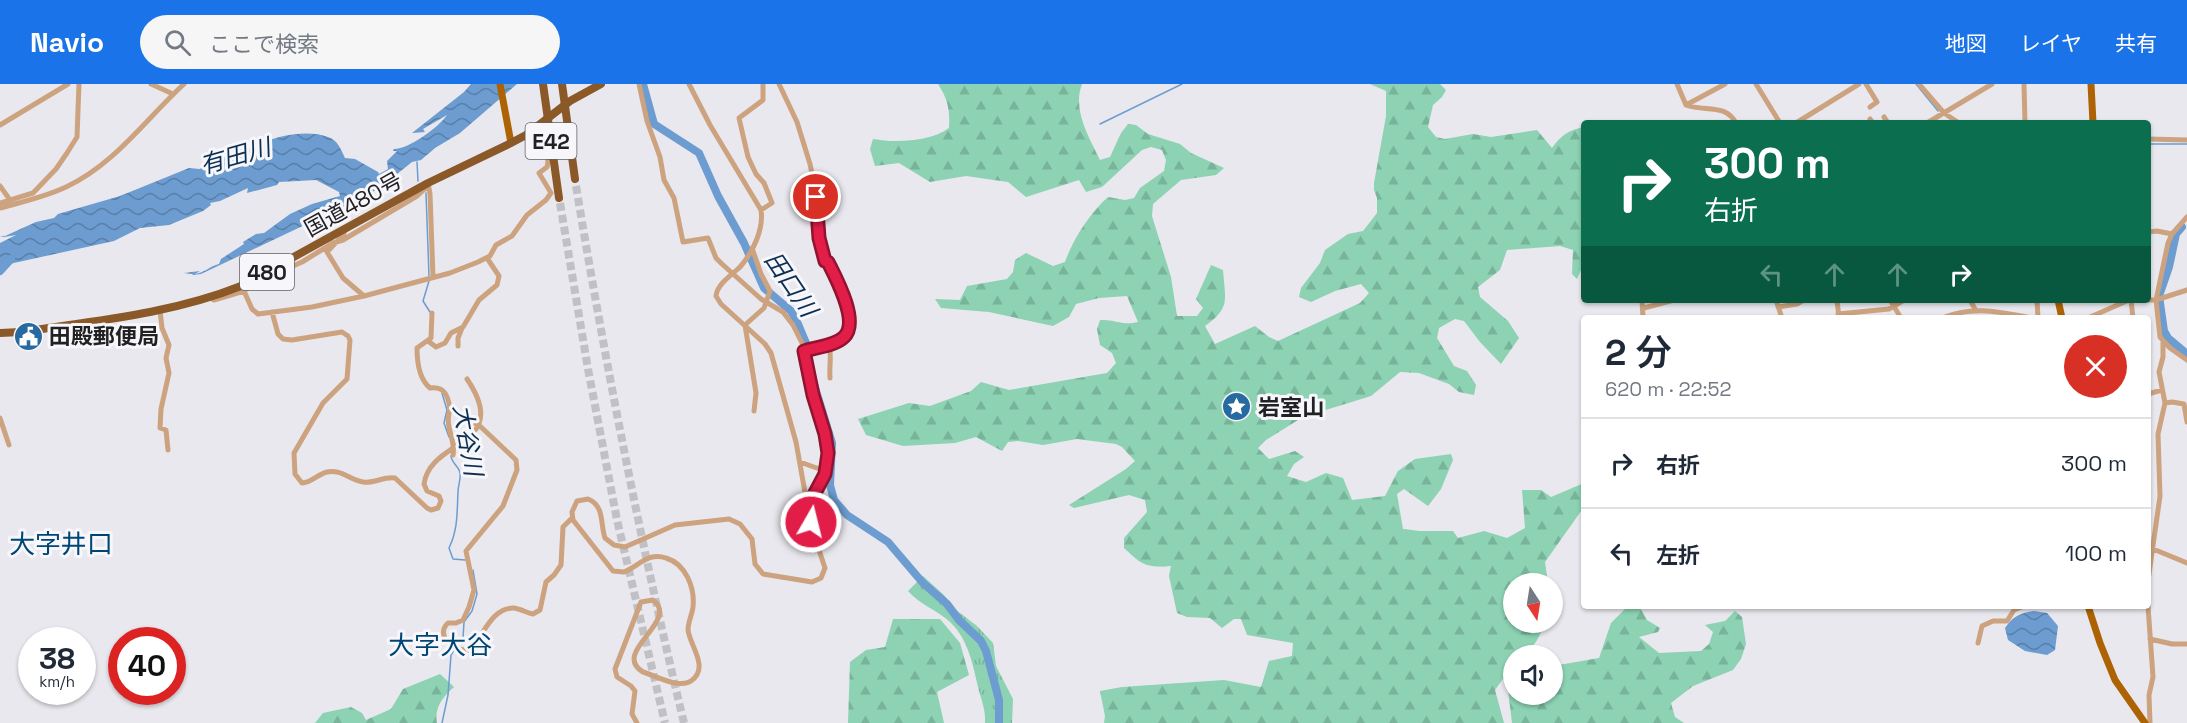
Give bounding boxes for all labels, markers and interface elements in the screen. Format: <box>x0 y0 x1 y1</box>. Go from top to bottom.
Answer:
search box <box>140 15 560 69</box>
text: Navio <box>30 24 104 60</box>
icon: search <box>161 26 194 59</box>
text: ここで検索 <box>209 30 319 58</box>
text: 地図 <box>1945 30 1987 57</box>
text: レイヤ <box>2020 30 2082 57</box>
text: 共有 <box>2115 30 2157 57</box>
road number: E42 <box>526 123 576 159</box>
water label: 有田川 <box>196 130 277 181</box>
text: 300 m <box>1704 137 1831 190</box>
icon: right <box>1605 144 1683 222</box>
street label: 国道480号 <box>299 166 407 242</box>
pin <box>790 171 841 222</box>
icon: arrive <box>799 180 832 213</box>
text: 右折 <box>1704 193 1758 228</box>
water label: 田口川 <box>758 245 826 325</box>
road number: 480 <box>240 254 294 290</box>
icon: left <box>1755 258 1788 291</box>
icon: ahead <box>1818 258 1851 291</box>
icon: ahead <box>1881 258 1914 291</box>
icon: right <box>1944 258 1977 291</box>
public building icon: 田殿郵便局 <box>12 320 44 352</box>
place label: 田殿郵便局 <box>49 322 159 350</box>
text: 2 分 <box>1605 330 1672 376</box>
button: close <box>2064 335 2127 398</box>
text: 620 m · 22:52 <box>1605 376 1731 402</box>
place icon: 岩室山 <box>1221 391 1253 423</box>
place label: 岩室山 <box>1258 393 1324 421</box>
water label: 大谷川 <box>446 402 490 481</box>
icon: right <box>1605 447 1638 480</box>
text: 300 m <box>2061 449 2127 477</box>
text: 右折 <box>1656 451 1700 479</box>
position arrow <box>779 490 843 554</box>
district label: 大字井口 <box>9 527 113 561</box>
icon: left <box>1605 537 1638 570</box>
text: 100 m <box>2065 539 2127 567</box>
text: 左折 <box>1656 541 1700 569</box>
north arrow <box>1503 573 1563 633</box>
map controls <box>1503 573 1563 705</box>
speed limit sign: 40 <box>108 627 186 705</box>
district label: 大字大谷 <box>388 628 492 662</box>
text: 38 <box>39 639 75 678</box>
button: sound <box>1503 645 1563 705</box>
text: km/h <box>39 672 75 691</box>

